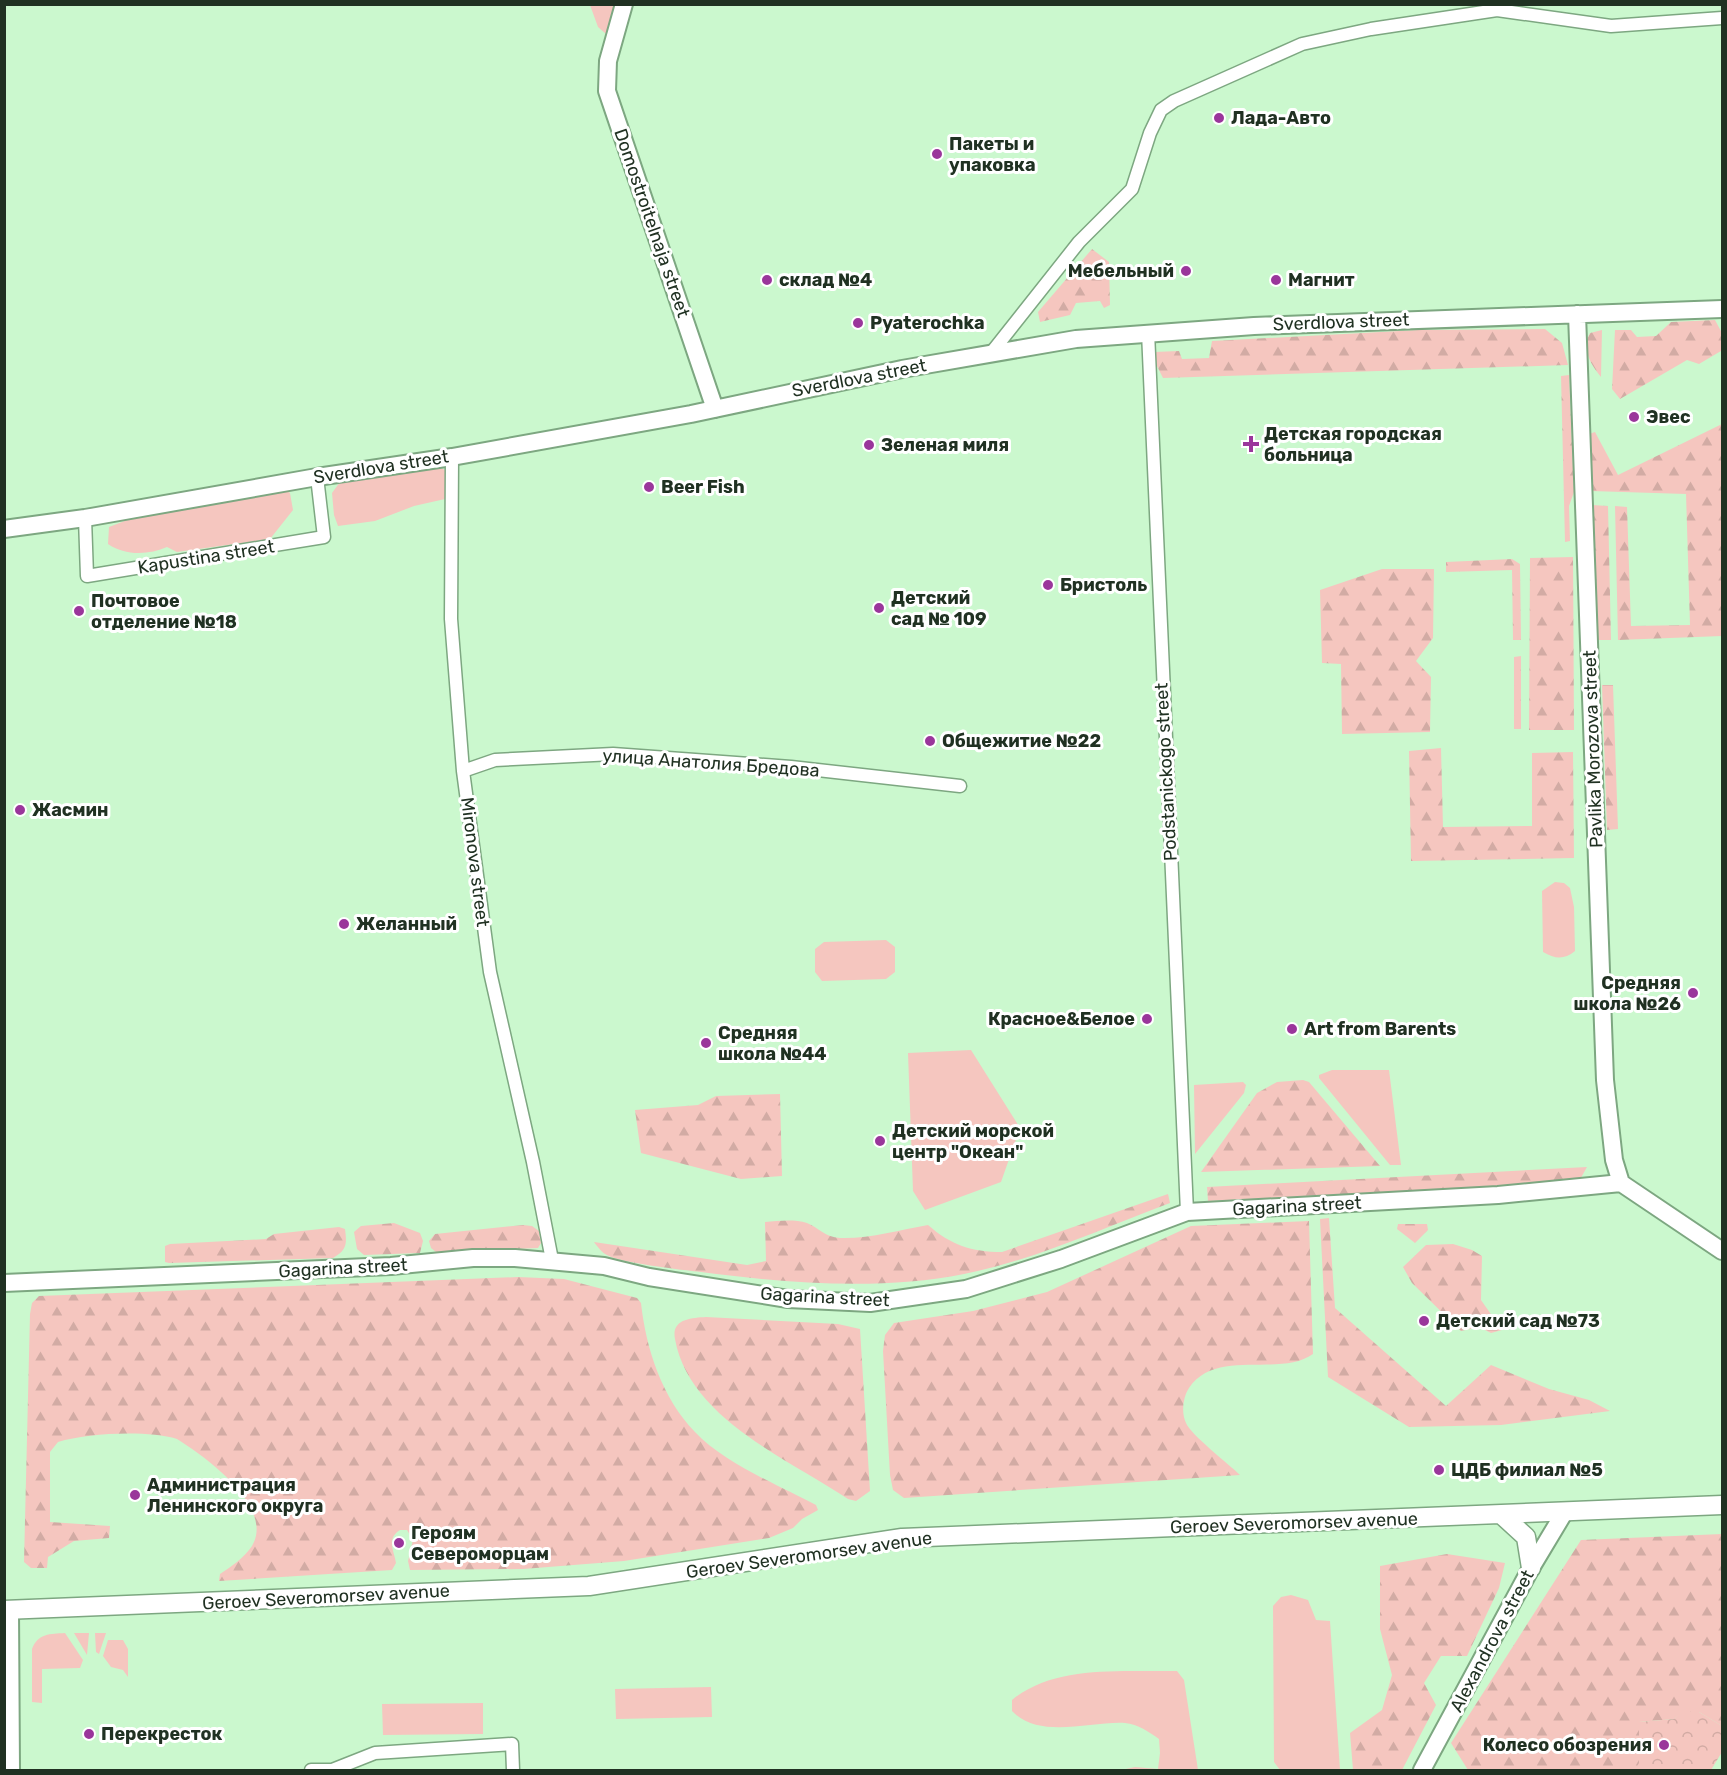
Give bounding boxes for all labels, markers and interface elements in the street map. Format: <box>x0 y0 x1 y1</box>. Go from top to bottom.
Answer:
place label: Лада-Авто <box>1231 107 1331 129</box>
marker: Лада-Авто <box>1212 111 1226 125</box>
street label: Domostroitelnaja street <box>609 126 695 320</box>
place label: Пакеты и упаковка <box>949 133 1036 176</box>
marker: Пакеты и упаковка <box>930 147 944 161</box>
place label: Мебельный <box>1068 260 1174 282</box>
marker: Мебельный <box>1179 264 1193 278</box>
place label: склад №4 <box>779 269 872 291</box>
place label: Магнит <box>1288 269 1355 291</box>
marker: склад №4 <box>760 273 774 287</box>
marker: Магнит <box>1269 273 1283 287</box>
street label: Sverdlova street <box>1272 309 1410 335</box>
place label: Pyaterochka <box>870 312 985 334</box>
marker: Pyaterochka <box>851 316 865 330</box>
street label: Sverdlova street <box>790 354 928 402</box>
place label: Эвес <box>1646 406 1691 428</box>
marker: Эвес <box>1627 410 1641 424</box>
place label: Детская городская больница <box>1264 423 1442 466</box>
place label: Зеленая миля <box>881 434 1009 456</box>
marker: Детская городская больница <box>1242 435 1260 453</box>
marker: Зеленая миля <box>862 438 876 452</box>
street label: Sverdlova street <box>312 445 450 489</box>
place label: Beer Fish <box>661 476 745 498</box>
marker: Beer Fish <box>642 480 656 494</box>
street label: Kapustina street <box>136 535 276 579</box>
place label: Бристоль <box>1060 574 1147 596</box>
marker: Бристоль <box>1041 578 1055 592</box>
place label: Детский сад № 109 <box>891 587 986 630</box>
place label: Почтовое отделение №18 <box>91 590 237 633</box>
marker: Детский сад № 109 <box>872 601 886 615</box>
marker: Почтовое отделение №18 <box>72 604 86 618</box>
street label: Pavlika Morozova street <box>1579 650 1607 848</box>
street label: Podstanickogo street <box>1150 682 1182 862</box>
place label: Общежитие №22 <box>942 730 1101 752</box>
marker: Общежитие №22 <box>923 734 937 748</box>
street label: улица Анатолия Бредова <box>602 744 820 782</box>
street label: Mironova street <box>456 796 494 928</box>
place label: Жасмин <box>32 799 108 821</box>
marker: Жасмин <box>13 803 27 817</box>
place label: Желанный <box>356 913 457 935</box>
marker: Желанный <box>337 917 351 931</box>
place label: Средняя школа №26 <box>1574 972 1681 1015</box>
marker: Средняя школа №26 <box>1686 986 1700 1000</box>
place label: Красное&Белое <box>988 1008 1135 1030</box>
marker: Красное&Белое <box>1140 1012 1154 1026</box>
place label: Art from Barents <box>1304 1018 1456 1040</box>
place label: Средняя школа №44 <box>718 1022 827 1065</box>
marker: Art from Barents <box>1285 1022 1299 1036</box>
marker: Средняя школа №44 <box>699 1036 713 1050</box>
place label: Детский морской центр "Океан" <box>892 1120 1054 1163</box>
marker: Детский морской центр "Океан" <box>873 1134 887 1148</box>
street label: Gagarina street <box>1232 1192 1362 1220</box>
street label: Gagarina street <box>278 1254 408 1282</box>
street label: Gagarina street <box>760 1283 890 1311</box>
place label: Детский сад №73 <box>1436 1310 1600 1332</box>
marker: Детский сад №73 <box>1417 1314 1431 1328</box>
place label: ЦДБ филиал №5 <box>1451 1459 1603 1481</box>
marker: ЦДБ филиал №5 <box>1432 1463 1446 1477</box>
place label: Администрация Ленинского округа <box>147 1474 323 1517</box>
marker: Администрация Ленинского округа <box>128 1488 142 1502</box>
street label: Geroev Severomorsev avenue <box>1170 1508 1418 1538</box>
place label: Героям Cевероморцам <box>411 1522 549 1565</box>
street label: Geroev Severomorsev avenue <box>685 1527 933 1583</box>
marker: Героям Cевероморцам <box>392 1536 406 1550</box>
street label: Alexandrova street <box>1445 1566 1539 1716</box>
street label: Geroev Severomorsev avenue <box>202 1580 450 1614</box>
place label: Перекресток <box>101 1723 223 1745</box>
marker: Перекресток <box>82 1727 96 1741</box>
place label: Колесо обозрения <box>1483 1734 1652 1756</box>
marker: Колесо обозрения <box>1657 1738 1671 1752</box>

